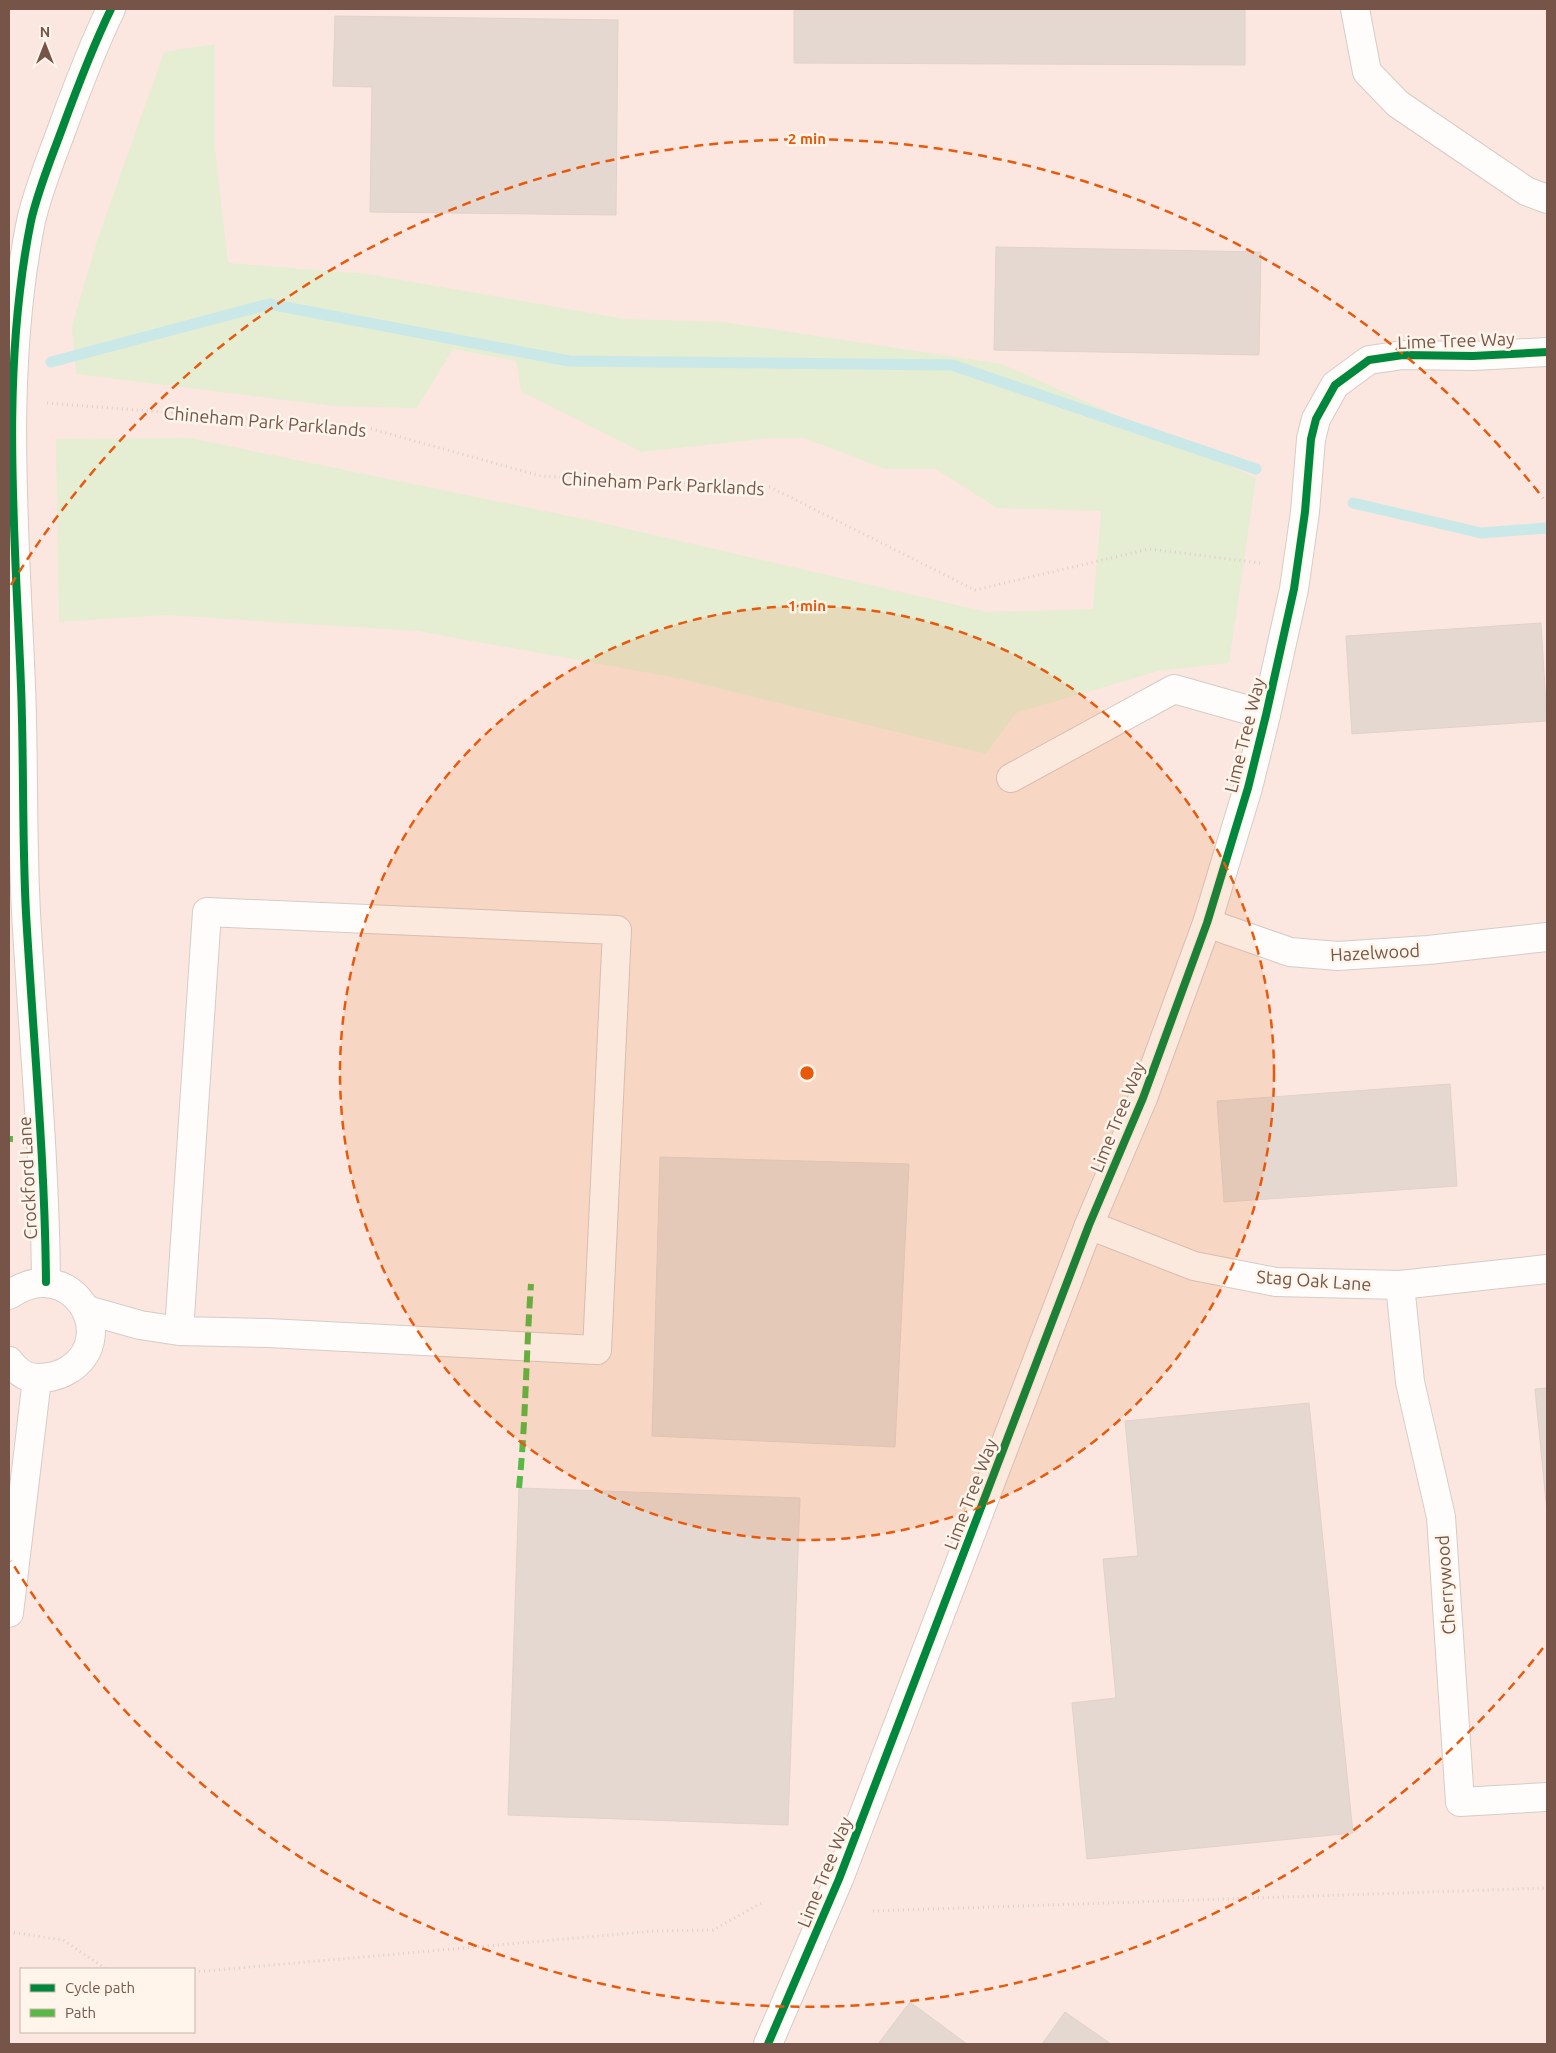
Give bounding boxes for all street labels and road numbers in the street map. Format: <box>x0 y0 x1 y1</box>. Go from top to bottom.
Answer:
street label: Lime Tree Way <box>1397 328 1515 352</box>
street label: Chineham Park Parklands <box>163 402 367 440</box>
street label: Chineham Park Parklands <box>561 468 765 498</box>
street label: Lime Tree Way <box>1220 675 1268 794</box>
street label: Hazelwood <box>1329 940 1421 964</box>
street label: Lime Tree Way <box>1086 1058 1148 1175</box>
street label: Crockford Lane <box>14 1116 40 1240</box>
street label: Stag Oak Lane <box>1256 1266 1372 1294</box>
street label: Lime Tree Way <box>940 1435 1001 1552</box>
street label: Cherrywood <box>1432 1535 1458 1635</box>
street label: Lime Tree Way <box>793 1813 855 1930</box>

